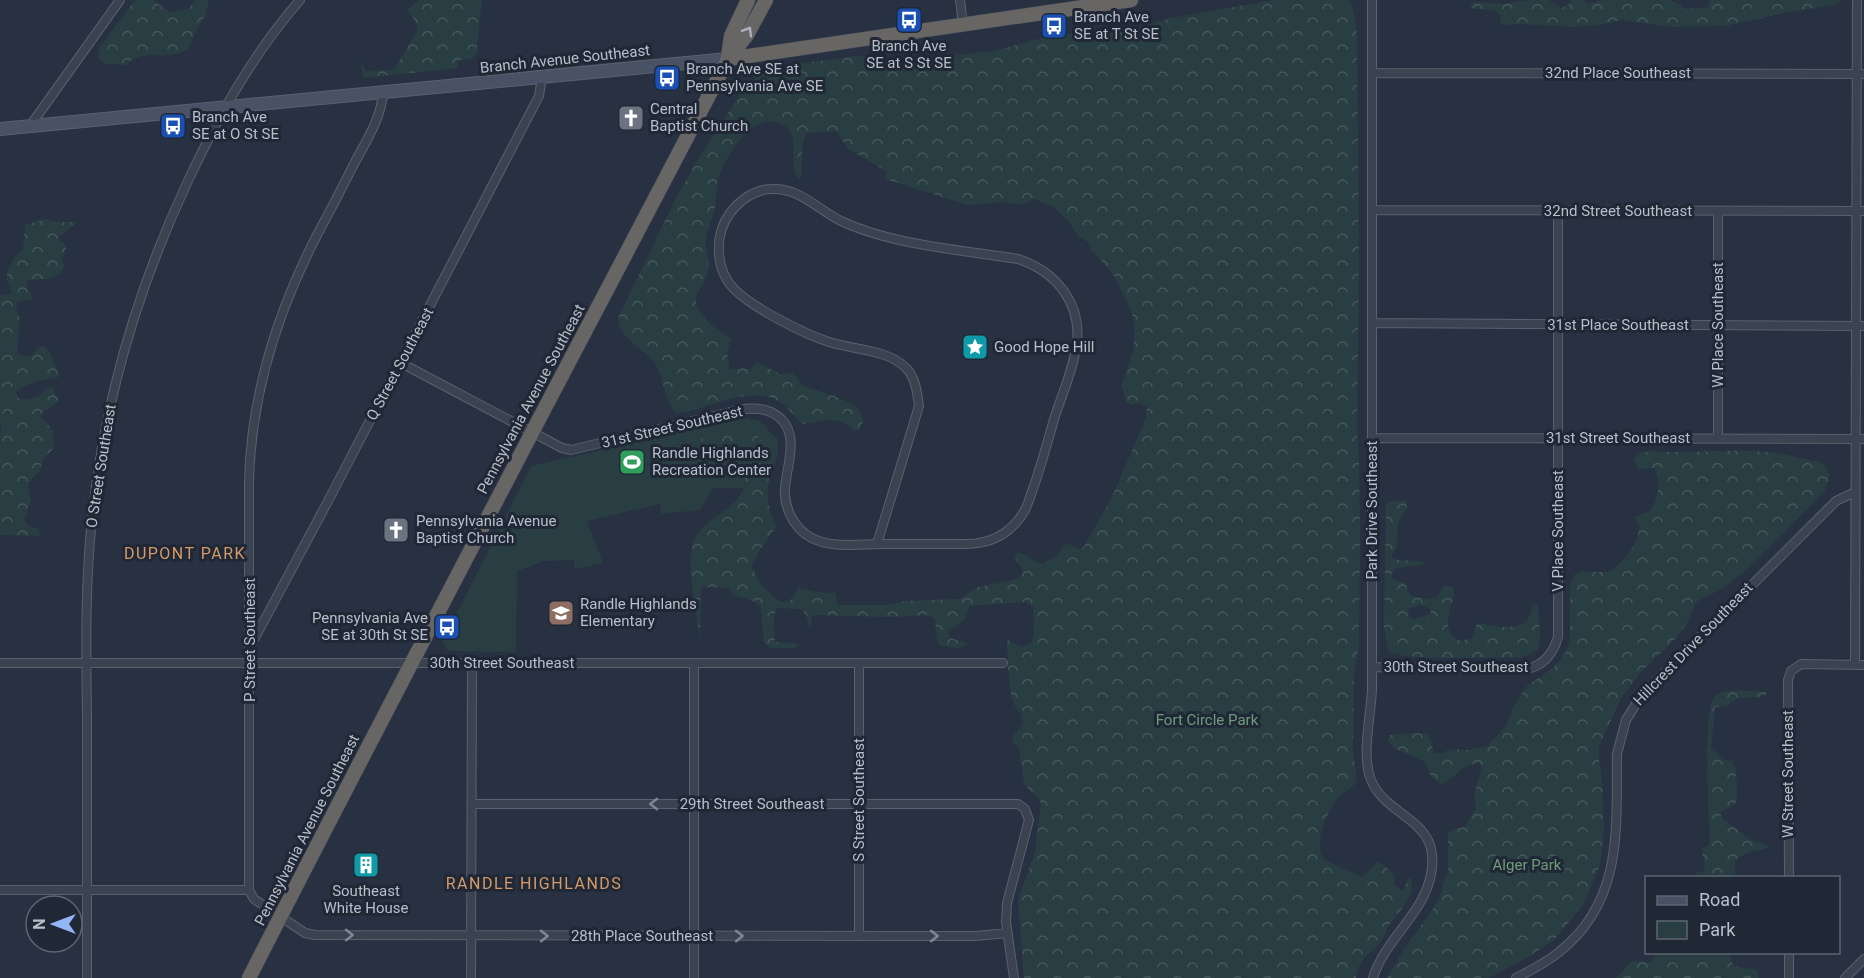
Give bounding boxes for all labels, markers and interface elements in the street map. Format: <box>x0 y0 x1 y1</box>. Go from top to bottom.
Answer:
bus stop icon: Branch Ave SE at S St SE <box>894 5 924 35</box>
place label: Branch Ave SE at T St SE <box>1074 8 1159 43</box>
bus stop icon: Branch Ave SE at T St SE <box>1039 11 1069 41</box>
one-way arrow <box>741 27 753 37</box>
place label: Branch Ave SE at S St SE <box>866 37 952 72</box>
street label: Branch Avenue Southeast <box>479 41 651 77</box>
place label: Branch Ave SE at Pennsylvania Ave SE <box>686 60 824 95</box>
bus stop icon: Branch Ave SE at Pennsylvania Ave SE <box>652 63 682 93</box>
street label: 32nd Place Southeast <box>1545 64 1691 82</box>
place label: Central Baptist Church <box>650 100 748 135</box>
church icon: Central Baptist Church <box>616 103 646 133</box>
place label: Branch Ave SE at O St SE <box>192 108 279 143</box>
bus stop icon: Branch Ave SE at O St SE <box>158 111 188 141</box>
street label: 32nd Street Southeast <box>1544 202 1692 220</box>
street label: W Place Southeast <box>1709 262 1727 388</box>
street label: Pennsylvania Avenue Southeast <box>473 301 589 497</box>
street label: Q Street Southeast <box>363 305 437 423</box>
street label: 31st Place Southeast <box>1547 316 1689 334</box>
place icon: Good Hope Hill <box>960 332 990 362</box>
place label: Good Hope Hill <box>994 338 1095 356</box>
street label: 31st Street Southeast <box>600 402 744 452</box>
street label: O Street Southeast <box>82 403 120 529</box>
street label: 31st Street Southeast <box>1546 429 1690 447</box>
street label: Park Drive Southeast <box>1363 440 1381 580</box>
place label: Randle Highlands Recreation Center <box>652 444 771 479</box>
sports icon: Randle Highlands Recreation Center <box>617 447 647 477</box>
street label: V Place Southeast <box>1549 470 1567 592</box>
place label: Pennsylvania Avenue Baptist Church <box>416 512 557 547</box>
church icon: Pennsylvania Avenue Baptist Church <box>381 515 411 545</box>
district label: DUPONT PARK <box>124 544 246 563</box>
street label: P Street Southeast <box>241 578 259 702</box>
street label: Hillcrest Drive Southeast <box>1630 579 1756 709</box>
place label: Randle Highlands Elementary <box>580 595 697 630</box>
school or university icon: Randle Highlands Elementary <box>546 598 576 628</box>
place label: Pennsylvania Ave SE at 30th St SE <box>312 609 428 644</box>
bus stop icon: Pennsylvania Ave SE at 30th St SE <box>432 612 462 642</box>
street label: 30th Street Southeast <box>430 654 574 672</box>
street label: 30th Street Southeast <box>1384 658 1528 676</box>
street label: W Street Southeast <box>1779 710 1797 838</box>
park label: Fort Circle Park <box>1156 711 1259 729</box>
street label: Pennsylvania Avenue Southeast <box>251 731 363 929</box>
street label: S Street Southeast <box>850 738 868 862</box>
street label: 29th Street Southeast <box>680 795 824 813</box>
one-way arrow <box>649 798 658 810</box>
building icon: Southeast White House <box>351 850 381 880</box>
park label: Alger Park <box>1493 856 1562 874</box>
district label: RANDLE HIGHLANDS <box>446 874 622 893</box>
legend <box>1645 876 1840 954</box>
place label: Southeast White House <box>323 882 409 917</box>
text: Road <box>1699 889 1740 910</box>
north arrow <box>24 894 84 954</box>
text: N <box>30 918 49 930</box>
text: Park <box>1699 919 1736 940</box>
street label: 28th Place Southeast <box>571 927 713 945</box>
one-way arrow <box>345 929 354 941</box>
one-way arrow <box>540 930 549 942</box>
one-way arrow <box>735 930 744 942</box>
one-way arrow <box>930 930 939 942</box>

